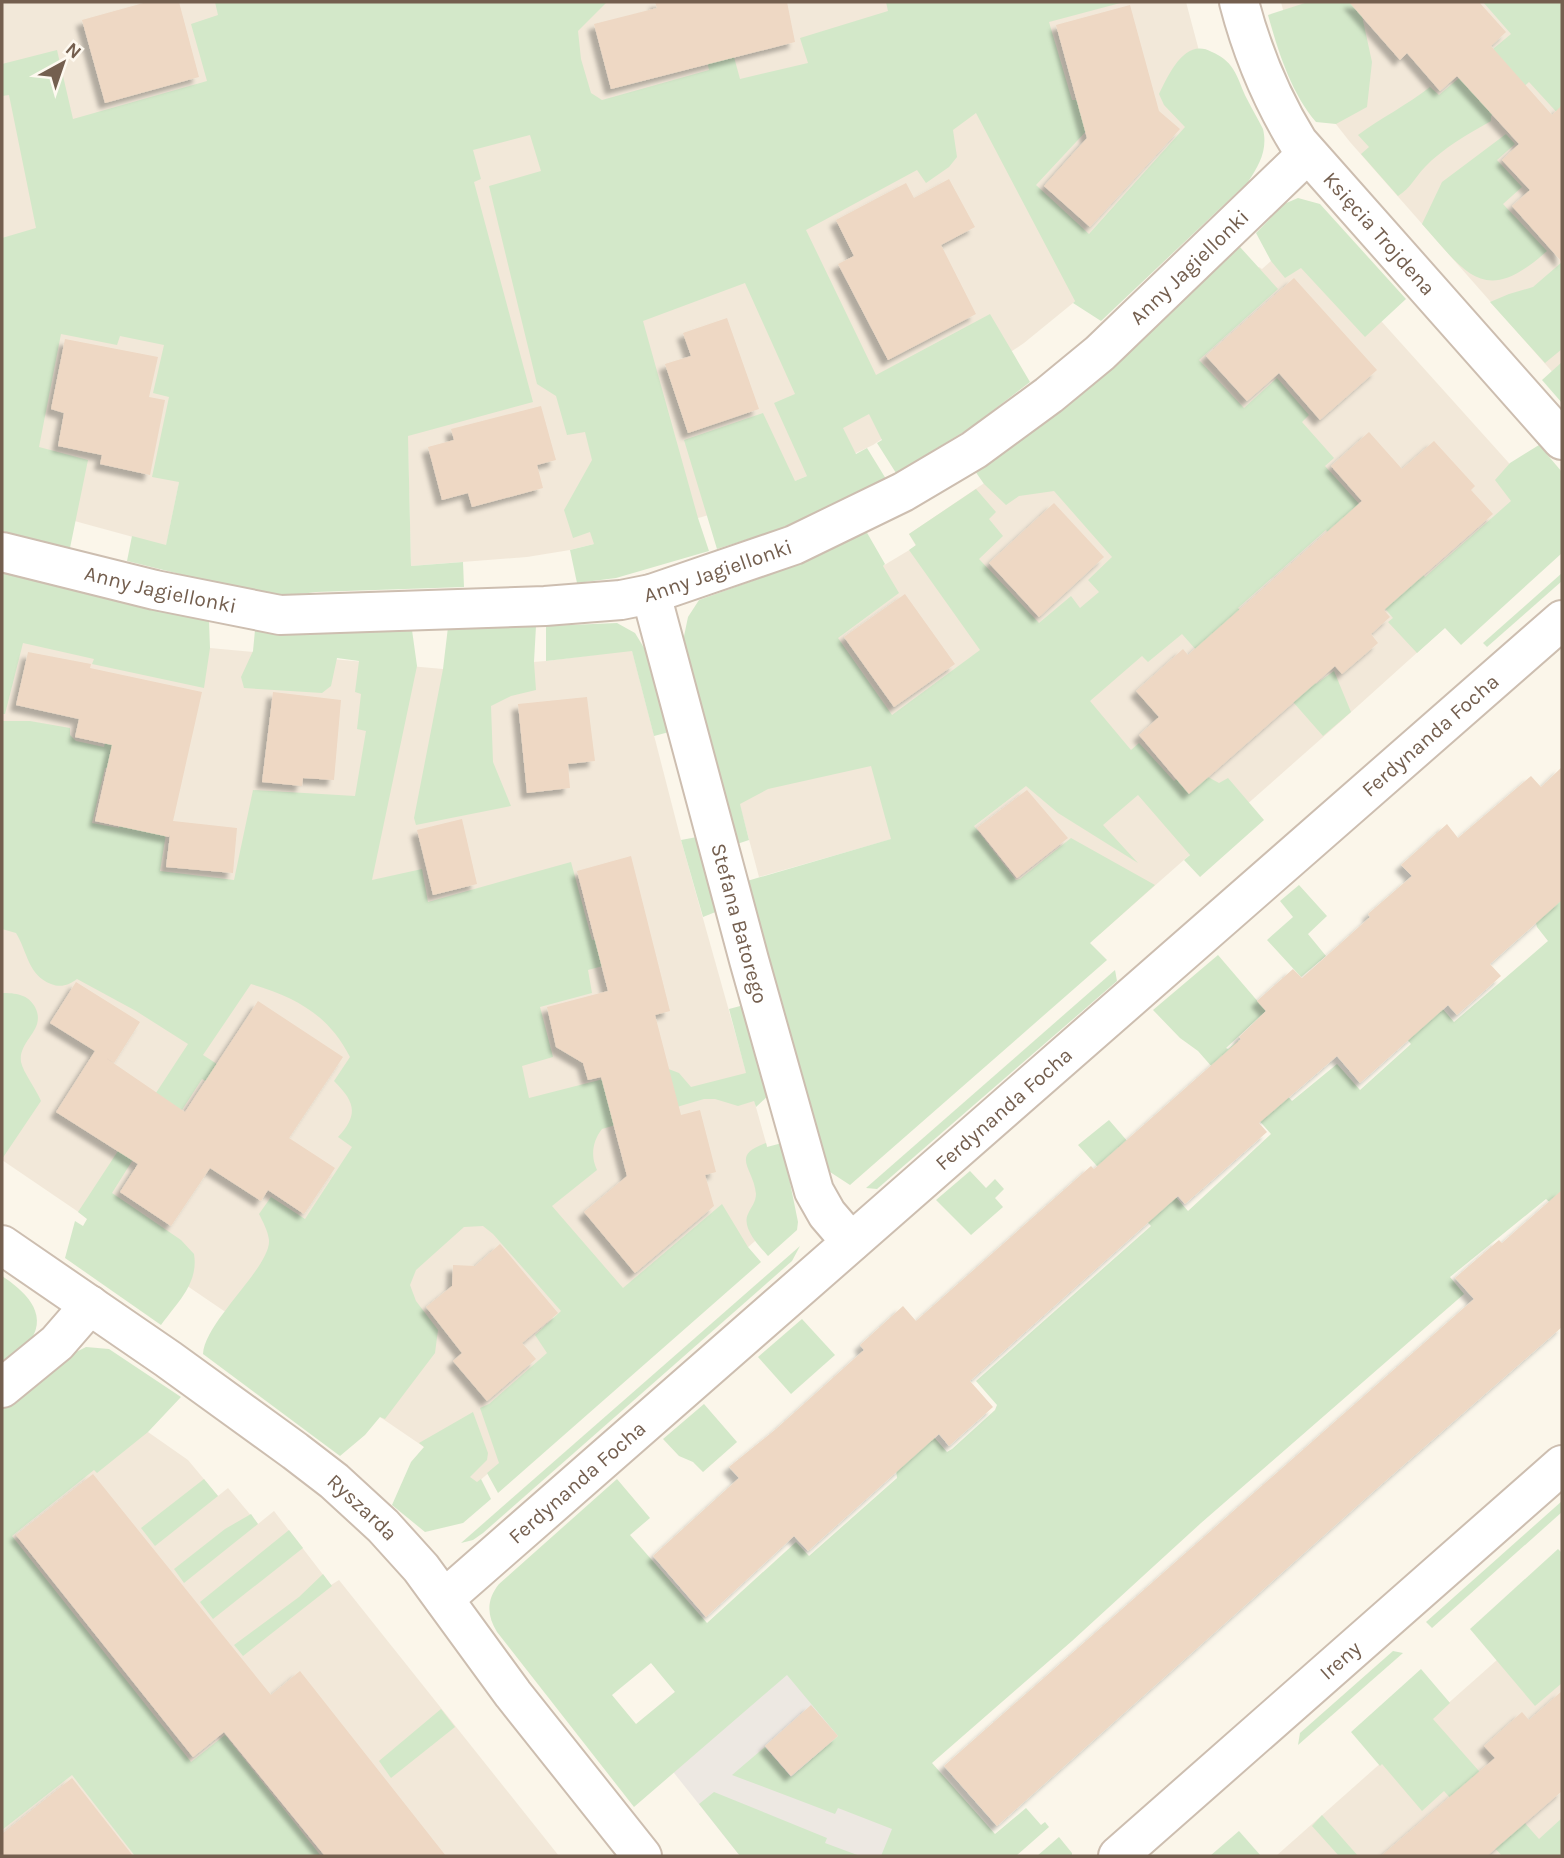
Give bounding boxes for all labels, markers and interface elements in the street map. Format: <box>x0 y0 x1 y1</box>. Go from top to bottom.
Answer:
north arrow <box>28 28 98 98</box>
text: N <box>61 38 86 64</box>
street label: Księcia Trojdena <box>1318 167 1440 300</box>
street label: Anny Jagiellonki <box>1125 205 1254 330</box>
street label: Anny Jagiellonki <box>642 535 795 607</box>
street label: Anny Jagiellonki <box>82 561 239 618</box>
street label: Ferdynanda Focha <box>1357 669 1504 802</box>
street label: Stefana Batorego <box>706 841 773 1006</box>
street label: Ferdynanda Focha <box>930 1043 1077 1175</box>
street label: Ferdynanda Focha <box>504 1416 651 1549</box>
street label: Ryszarda <box>322 1469 402 1546</box>
street label: Ireny <box>1315 1636 1366 1685</box>

